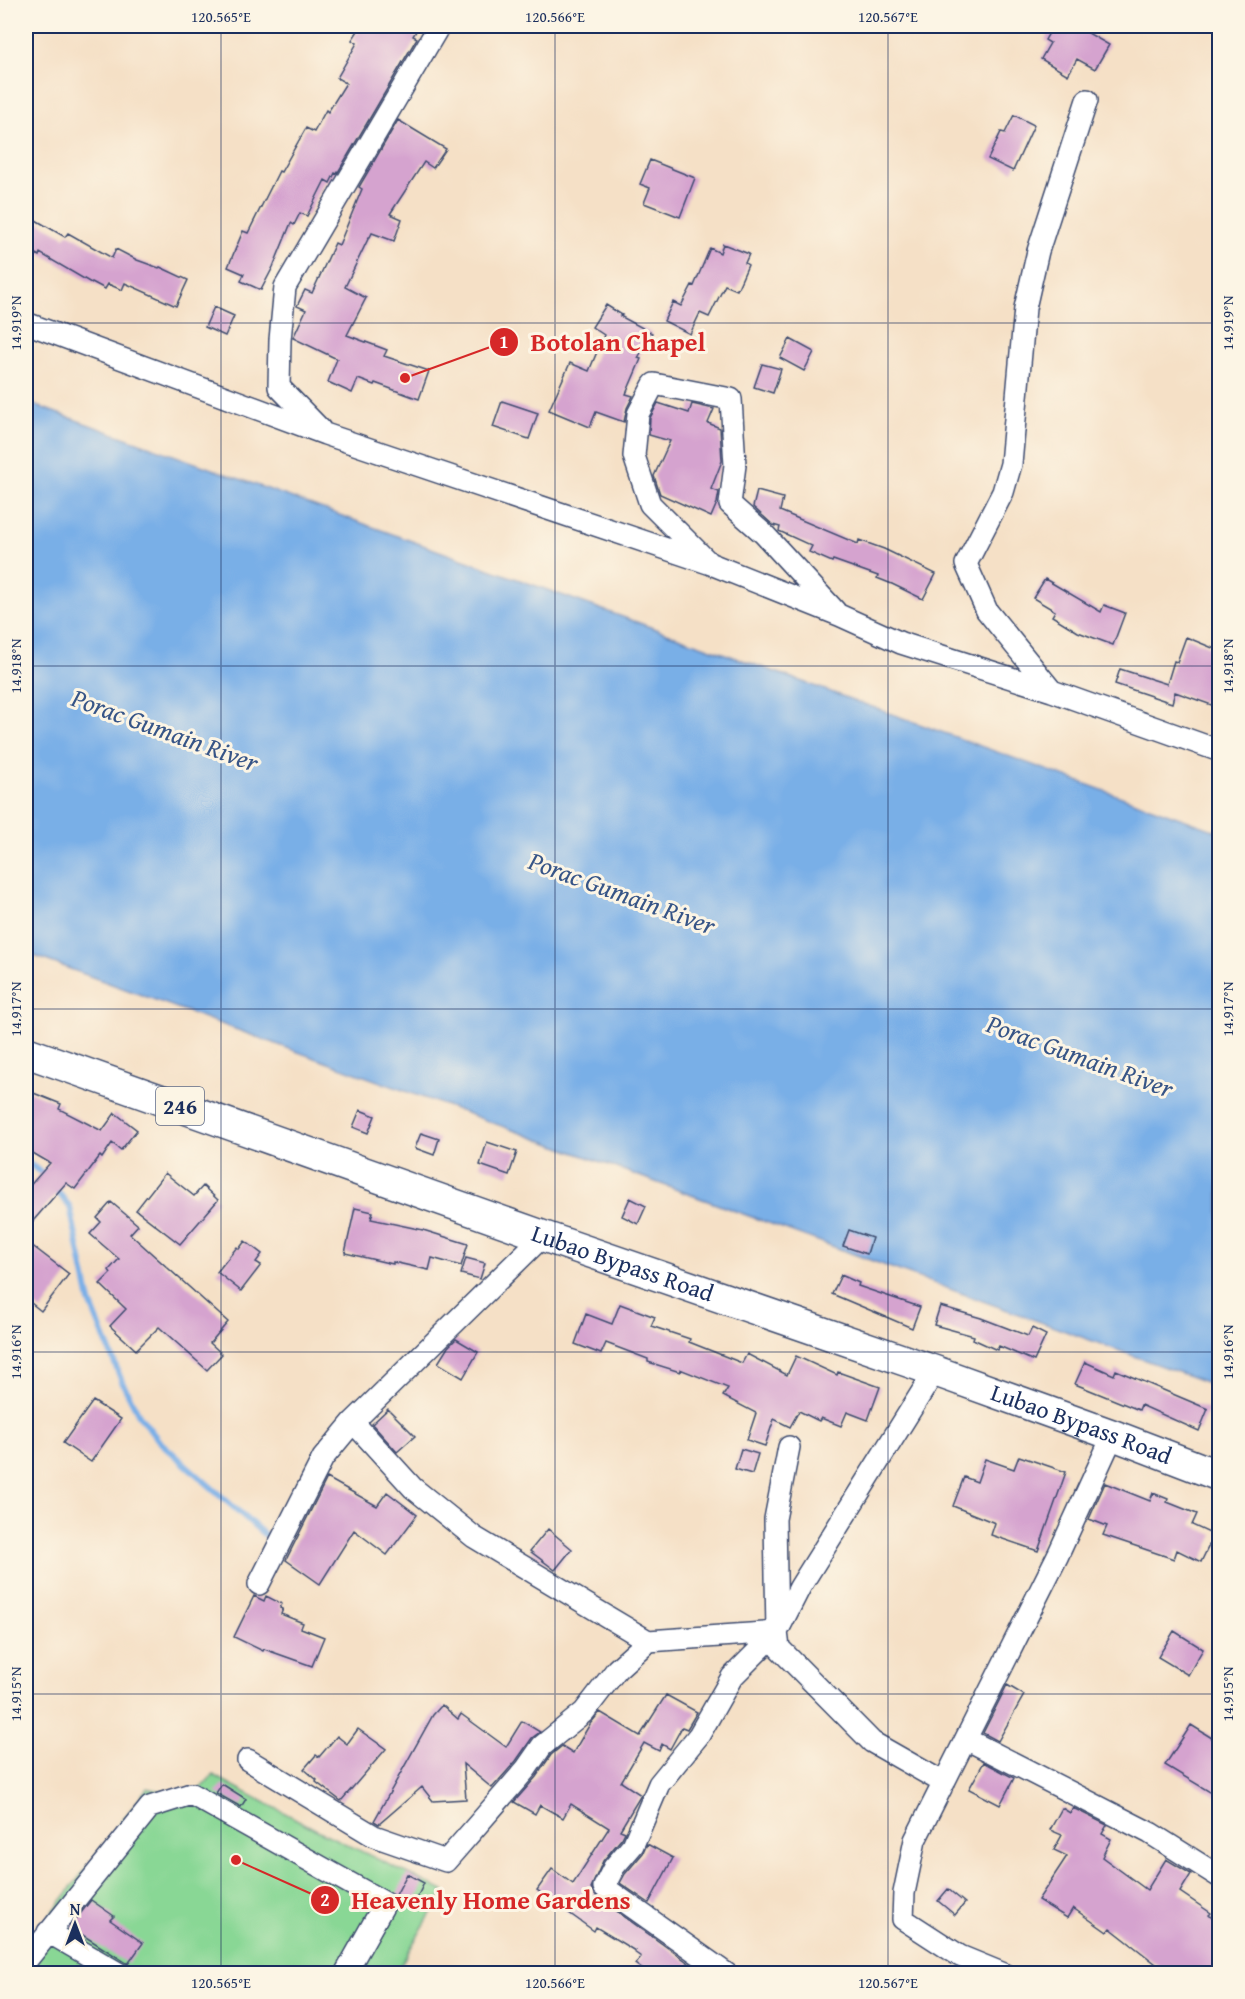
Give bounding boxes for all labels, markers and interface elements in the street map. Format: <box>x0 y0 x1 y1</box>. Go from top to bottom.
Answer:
text: 120.565°E <box>191 6 251 27</box>
text: 120.566°E <box>525 6 585 27</box>
text: 120.567°E <box>858 6 918 27</box>
text: 14.919°N <box>5 295 26 350</box>
text: 14.919°N <box>1217 295 1238 350</box>
callout: Botolan Chapel <box>489 320 718 364</box>
text: Botolan Chapel <box>530 322 706 361</box>
text: 1 <box>499 328 509 355</box>
text: 14.918°N <box>5 638 26 693</box>
text: 14.918°N <box>1217 638 1238 693</box>
water label: Porac Gumain River <box>65 677 265 782</box>
water label: Porac Gumain River <box>522 840 722 945</box>
text: 14.917°N <box>5 981 26 1036</box>
text: 14.917°N <box>1217 981 1238 1036</box>
water label: Porac Gumain River <box>980 1003 1180 1108</box>
road number: 246 <box>156 1087 204 1125</box>
street label: Lubao Bypass Road <box>527 1215 719 1311</box>
text: 14.916°N <box>5 1324 26 1379</box>
text: 14.916°N <box>1217 1324 1238 1379</box>
street label: Lubao Bypass Road <box>986 1375 1177 1473</box>
text: 14.915°N <box>5 1666 26 1721</box>
text: 14.915°N <box>1217 1666 1238 1721</box>
callout: Heavenly Home Gardens <box>310 1878 643 1922</box>
text: Heavenly Home Gardens <box>351 1880 631 1919</box>
text: 2 <box>320 1886 330 1913</box>
north arrow <box>45 1894 105 1954</box>
text: N <box>70 1897 81 1921</box>
text: 120.565°E <box>191 1972 251 1993</box>
text: 120.566°E <box>525 1972 585 1993</box>
text: 120.567°E <box>858 1972 918 1993</box>

